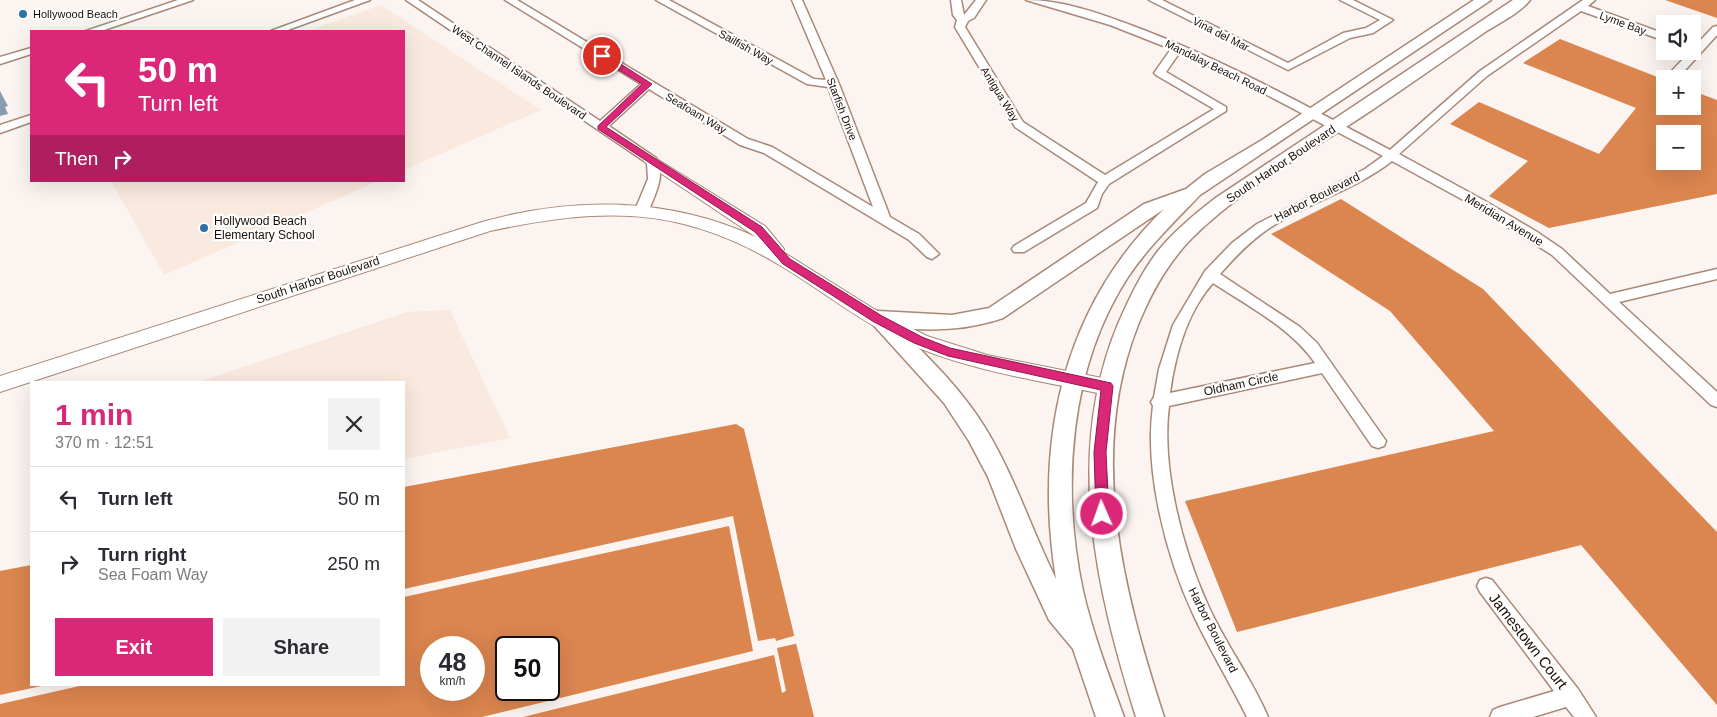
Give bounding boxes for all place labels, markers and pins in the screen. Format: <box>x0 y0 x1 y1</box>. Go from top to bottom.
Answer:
marker: Hollywood Beach <box>17 8 29 20</box>
place label: Hollywood Beach <box>33 8 118 20</box>
pin <box>581 35 623 77</box>
place label: Hollywood Beach Elementary School <box>214 214 315 242</box>
marker: Hollywood Beach Elementary School <box>198 222 210 234</box>

